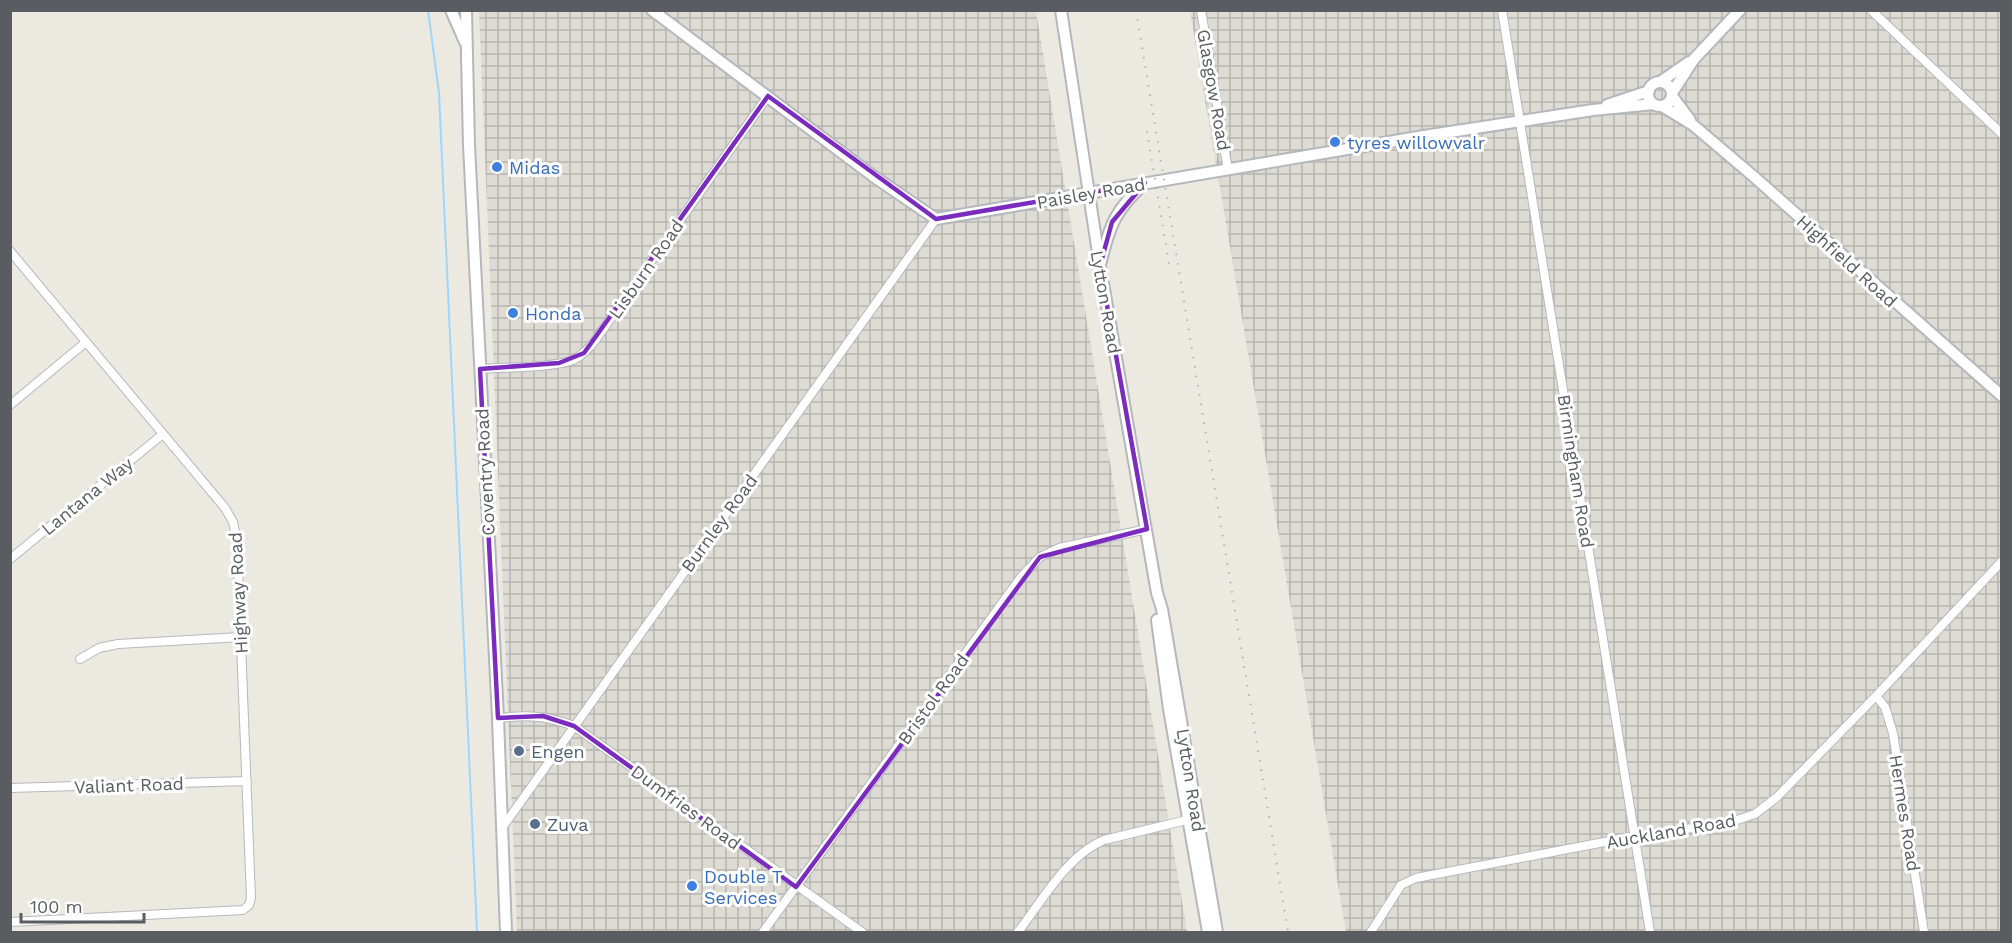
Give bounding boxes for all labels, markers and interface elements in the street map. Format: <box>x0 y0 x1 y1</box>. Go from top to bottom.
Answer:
street label: Glasgow Road <box>1193 28 1235 152</box>
place label: tyres willowvalr <box>1347 132 1485 153</box>
marker: tyres willowvalr <box>1328 135 1342 149</box>
place label: Midas <box>509 157 560 178</box>
marker: Midas <box>490 160 504 174</box>
street label: Paisley Road <box>1035 173 1147 213</box>
street label: Highfield Road <box>1793 210 1901 312</box>
street label: Lisburn Road <box>604 215 688 323</box>
street label: Lytton Road <box>1087 249 1125 355</box>
place label: Honda <box>525 303 581 324</box>
marker: Honda <box>506 306 520 320</box>
street label: Birmingham Road <box>1553 393 1599 549</box>
street label: Coventry Road <box>471 408 499 536</box>
street label: Lantana Way <box>37 452 138 539</box>
street label: Burnley Road <box>676 470 762 576</box>
street label: Highway Road <box>224 532 252 654</box>
street label: Bristol Road <box>893 650 973 748</box>
street label: Lytton Road <box>1172 727 1210 833</box>
place label: Engen <box>531 741 585 762</box>
marker: Engen <box>512 744 526 758</box>
street label: Hermes Road <box>1885 753 1925 873</box>
street label: Dumfries Road <box>627 760 745 854</box>
street label: Valiant Road <box>74 773 184 797</box>
street label: Auckland Road <box>1605 809 1737 853</box>
place label: Zuva <box>547 814 588 835</box>
marker: Zuva <box>528 817 542 831</box>
place label: Double T Services <box>704 866 783 908</box>
marker: Double T Services <box>685 879 699 893</box>
scale bar <box>21 886 144 924</box>
text: 100 m <box>30 896 83 917</box>

